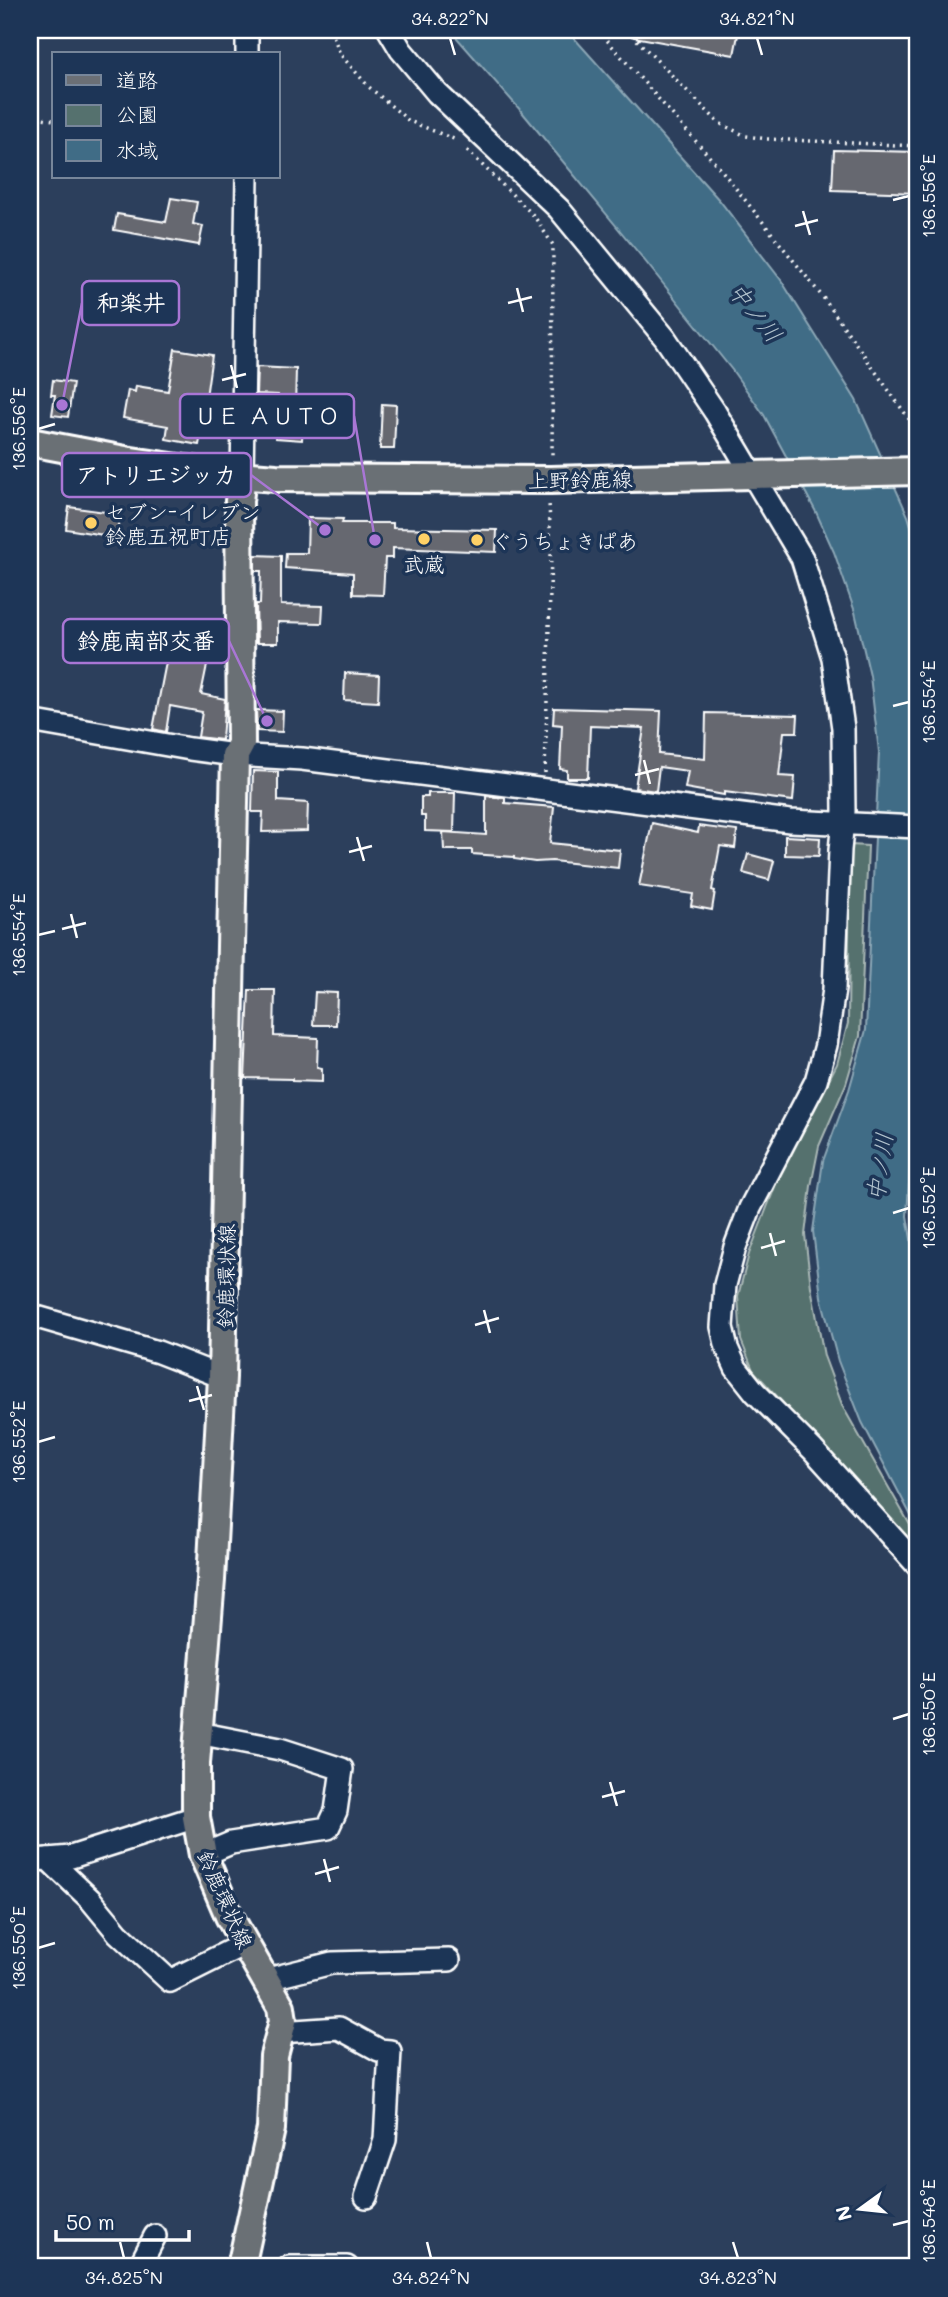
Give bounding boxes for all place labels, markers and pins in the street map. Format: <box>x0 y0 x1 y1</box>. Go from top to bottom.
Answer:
callout: 和楽井 <box>82 281 179 325</box>
callout: ＵＥ ＡＵＴＯ <box>180 394 354 438</box>
callout: アトリエジッカ <box>62 453 251 497</box>
place label: セブン-イレブン 鈴鹿五祝町店 <box>105 498 261 549</box>
marker: セブン-イレブン 鈴鹿五祝町店 <box>83 515 99 531</box>
place label: ぐうちょきぱあ <box>491 527 638 554</box>
marker: 武蔵 <box>416 531 432 547</box>
marker: ぐうちょきぱあ <box>469 532 485 548</box>
place label: 武蔵 <box>403 550 445 577</box>
callout: 鈴鹿南部交番 <box>63 619 229 663</box>

